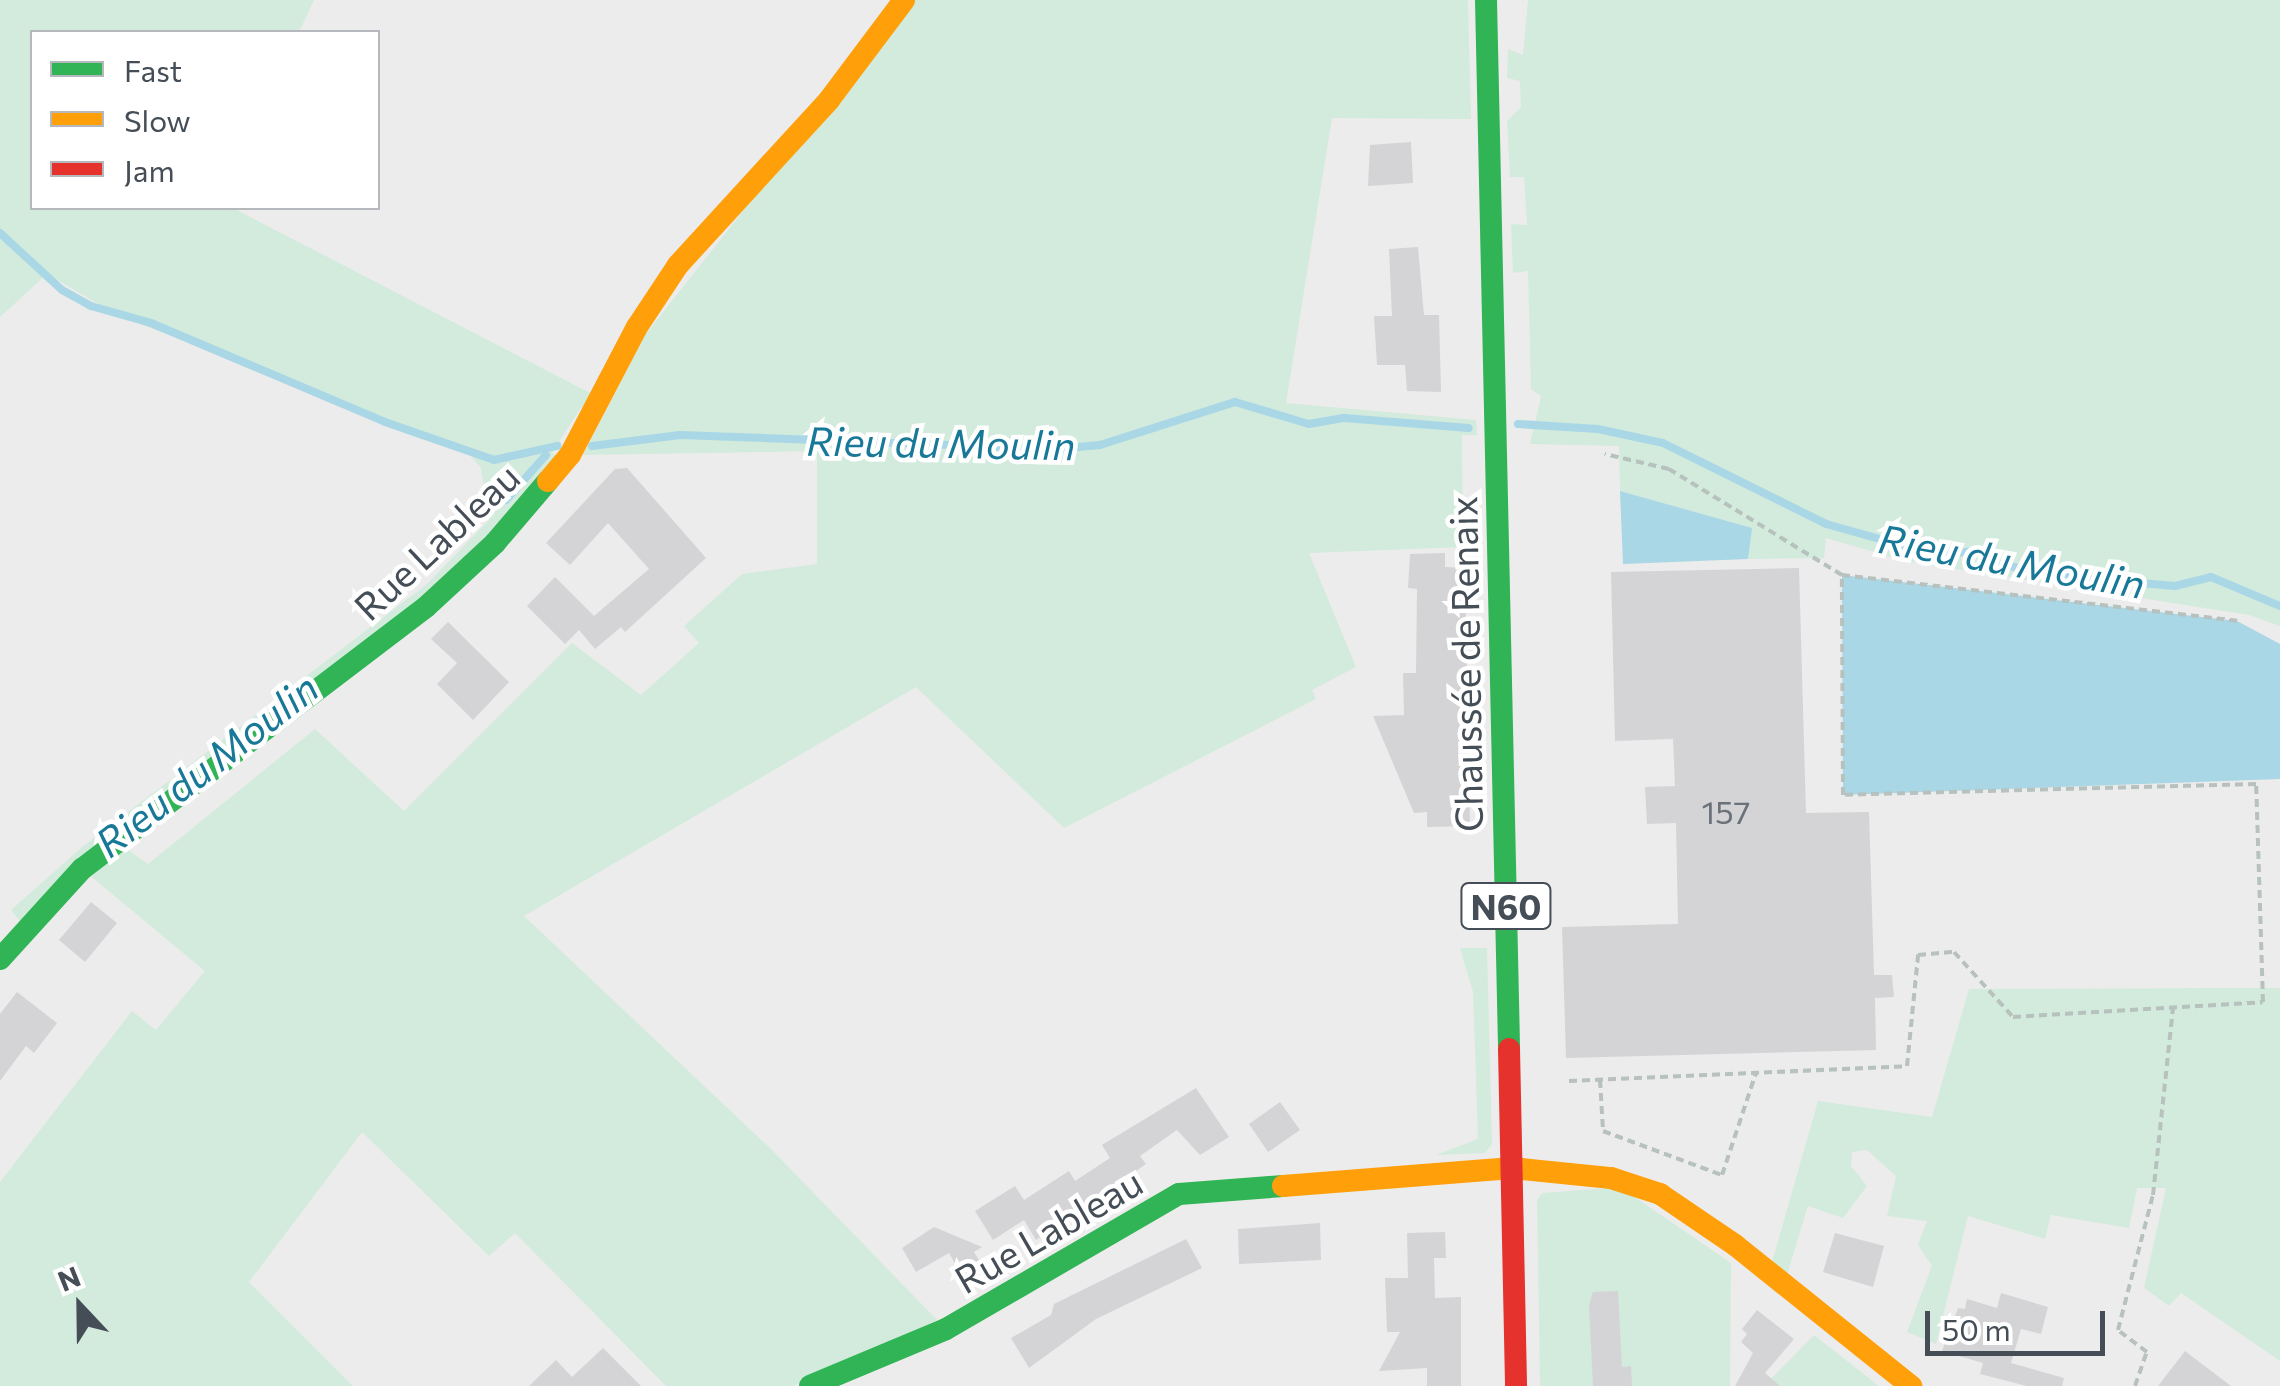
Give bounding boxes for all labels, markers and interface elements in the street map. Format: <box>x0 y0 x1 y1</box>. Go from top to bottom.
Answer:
legend <box>30 30 380 210</box>
text: Fast <box>124 51 182 88</box>
text: Slow <box>124 101 191 138</box>
text: Jam <box>124 151 175 188</box>
water label: Rieu du Moulin <box>806 416 1076 468</box>
street label: Rue Lableau <box>344 453 528 629</box>
street label: Chaussée de Renaix <box>1439 496 1491 832</box>
water label: Rieu du Moulin <box>1875 513 2149 607</box>
water label: Rieu du Moulin <box>85 662 327 866</box>
house number: 157 <box>1702 792 1750 830</box>
road number: N60 <box>1458 876 1554 936</box>
street label: Rue Lableau <box>946 1158 1150 1302</box>
north arrow <box>30 1256 130 1356</box>
text: N <box>53 1258 85 1298</box>
scale bar <box>1930 1291 2110 1353</box>
text: 50 m <box>1942 1310 2011 1347</box>

